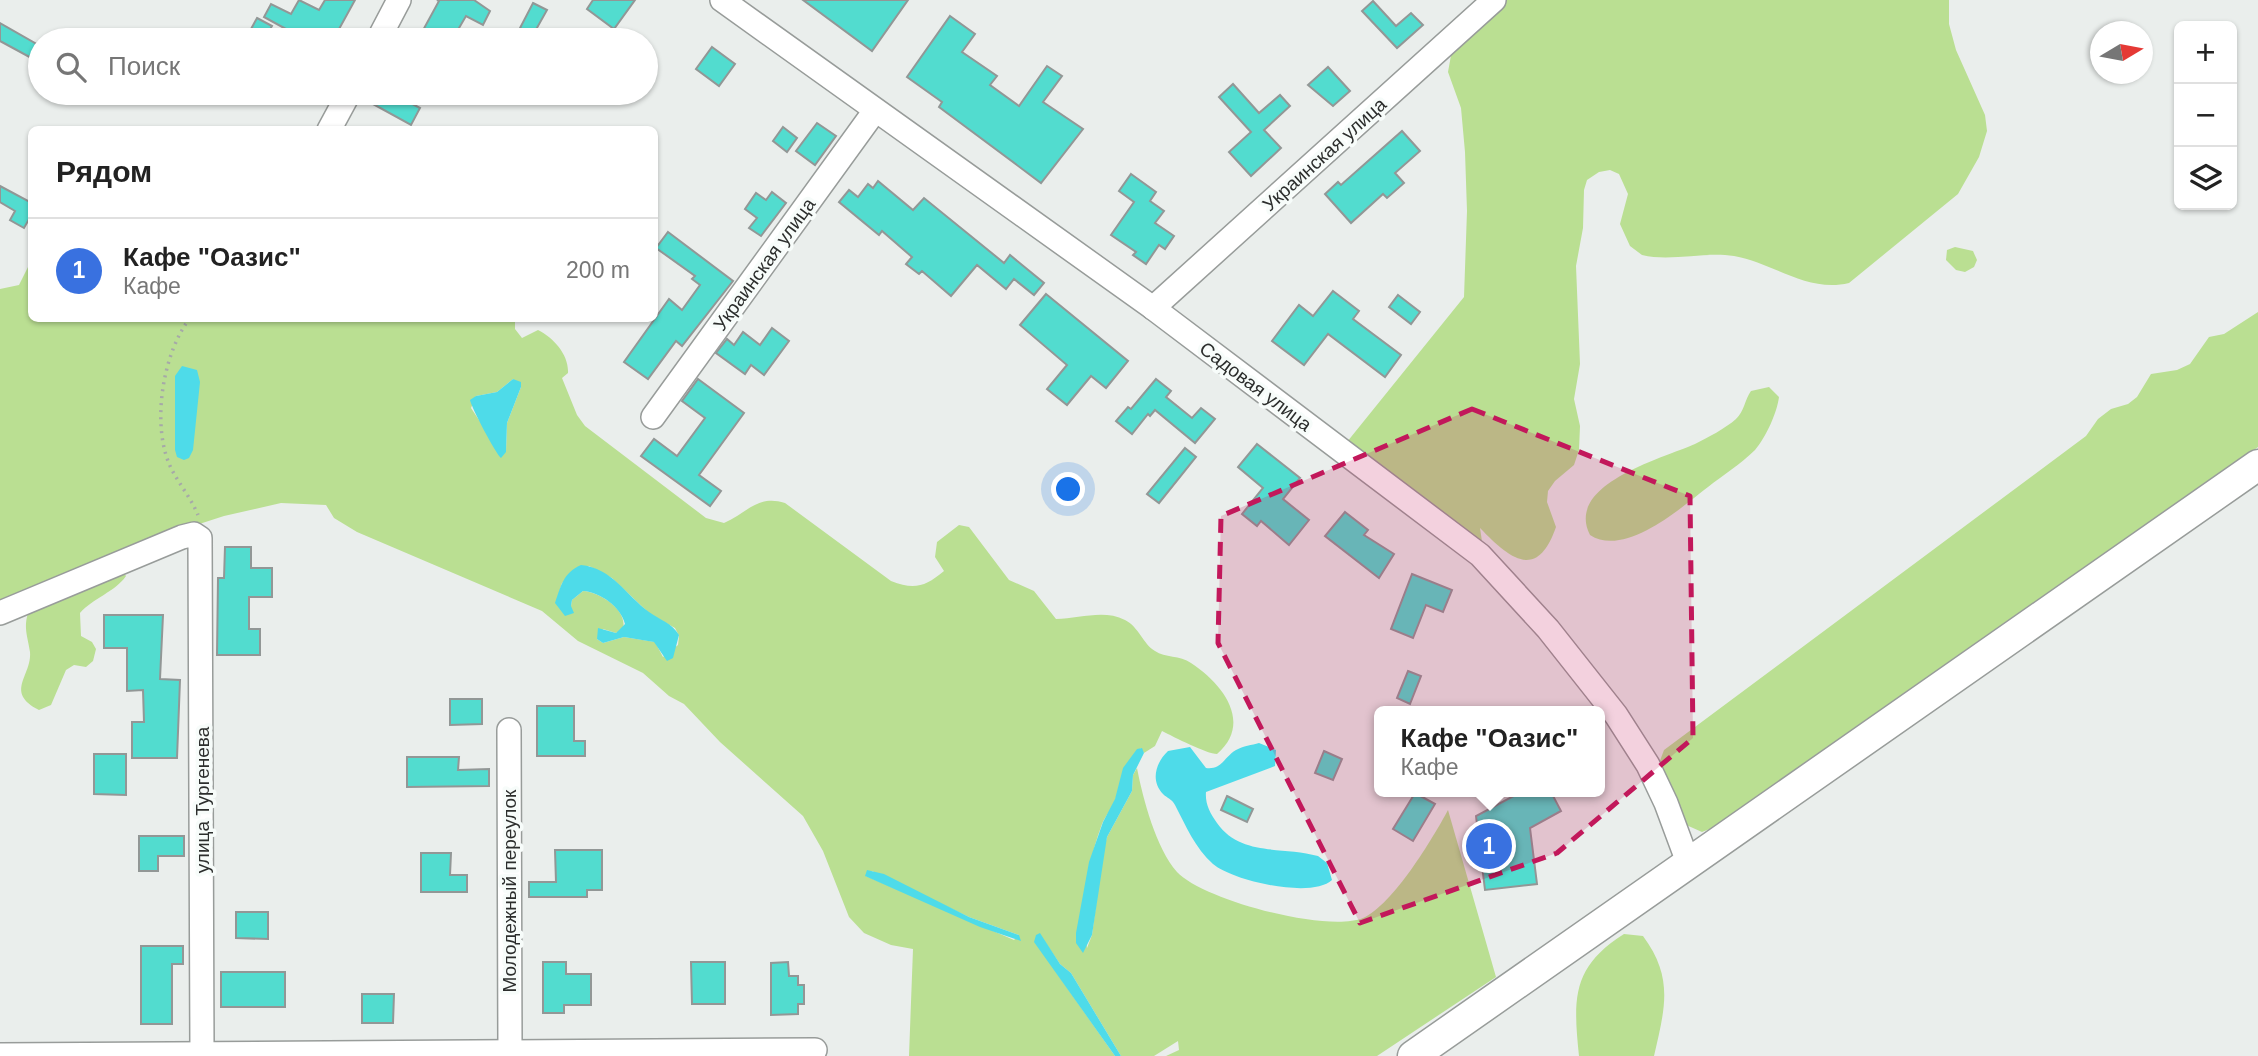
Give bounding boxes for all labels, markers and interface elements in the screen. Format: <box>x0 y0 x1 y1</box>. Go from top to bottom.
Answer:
north arrow <box>2090 21 2153 84</box>
map controls <box>2174 21 2237 210</box>
button: + <box>2174 21 2237 84</box>
search box <box>28 28 658 105</box>
icon: search <box>52 48 90 86</box>
text: Поиск <box>108 51 180 81</box>
button: − <box>2174 84 2237 147</box>
street label: Украинская улица <box>1258 93 1391 215</box>
button: layers <box>2174 147 2237 210</box>
text: Рядом <box>56 155 152 188</box>
street label: Украинская улица <box>709 194 820 335</box>
text: Кафе "Оазис" <box>123 242 301 272</box>
text: 1 <box>73 257 85 283</box>
text: 200 m <box>566 257 630 283</box>
text: Кафе <box>123 273 181 299</box>
street label: Садовая улица <box>1196 338 1316 435</box>
your location <box>1051 472 1085 506</box>
popup <box>1374 706 1605 797</box>
text: Кафе "Оазис" <box>1401 723 1578 753</box>
street label: улица Тургенева <box>192 726 213 873</box>
text: Кафе <box>1401 754 1459 780</box>
street label: Молодежный переулок <box>499 789 520 992</box>
pin: 1 <box>1466 820 1512 872</box>

